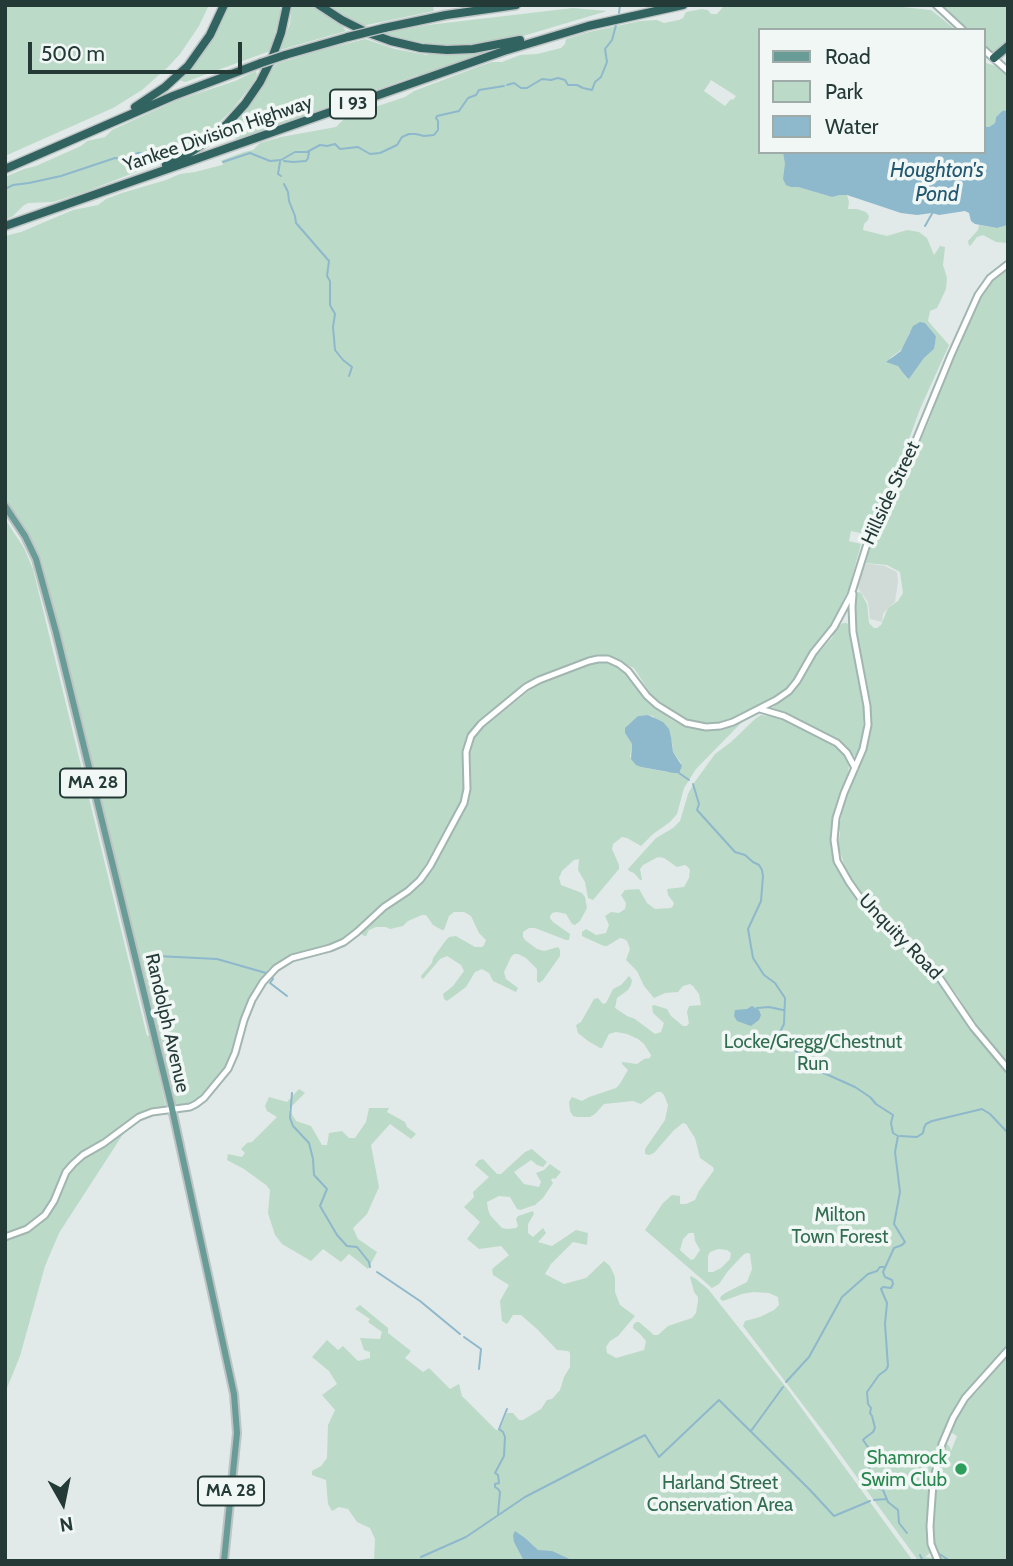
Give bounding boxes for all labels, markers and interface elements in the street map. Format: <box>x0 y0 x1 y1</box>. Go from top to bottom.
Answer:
scale bar <box>32 28 245 72</box>
legend <box>758 28 985 154</box>
text: 500 m <box>41 41 105 66</box>
text: Road <box>825 44 871 69</box>
text: Park <box>825 79 863 104</box>
road number: I 93 <box>330 90 376 119</box>
street label: Yankee Division Highway <box>121 91 315 177</box>
text: Water <box>825 114 878 139</box>
water label: Houghton's Pond <box>890 158 984 208</box>
street label: Hillside Street <box>857 438 925 548</box>
road number: MA 28 <box>60 768 126 798</box>
street label: Unquity Road <box>854 889 946 985</box>
street label: Randolph Avenue <box>140 951 194 1095</box>
park label: Locke/Gregg/Chestnut Run <box>724 1031 902 1075</box>
park label: Milton Town Forest <box>792 1204 888 1248</box>
place label: Shamrock Swim Club <box>861 1447 947 1491</box>
marker: Shamrock Swim Club <box>953 1461 969 1477</box>
north arrow <box>28 1468 98 1538</box>
park label: Harland Street Conservation Area <box>647 1472 793 1516</box>
road number: MA 28 <box>198 1476 264 1506</box>
text: N <box>58 1512 75 1537</box>

